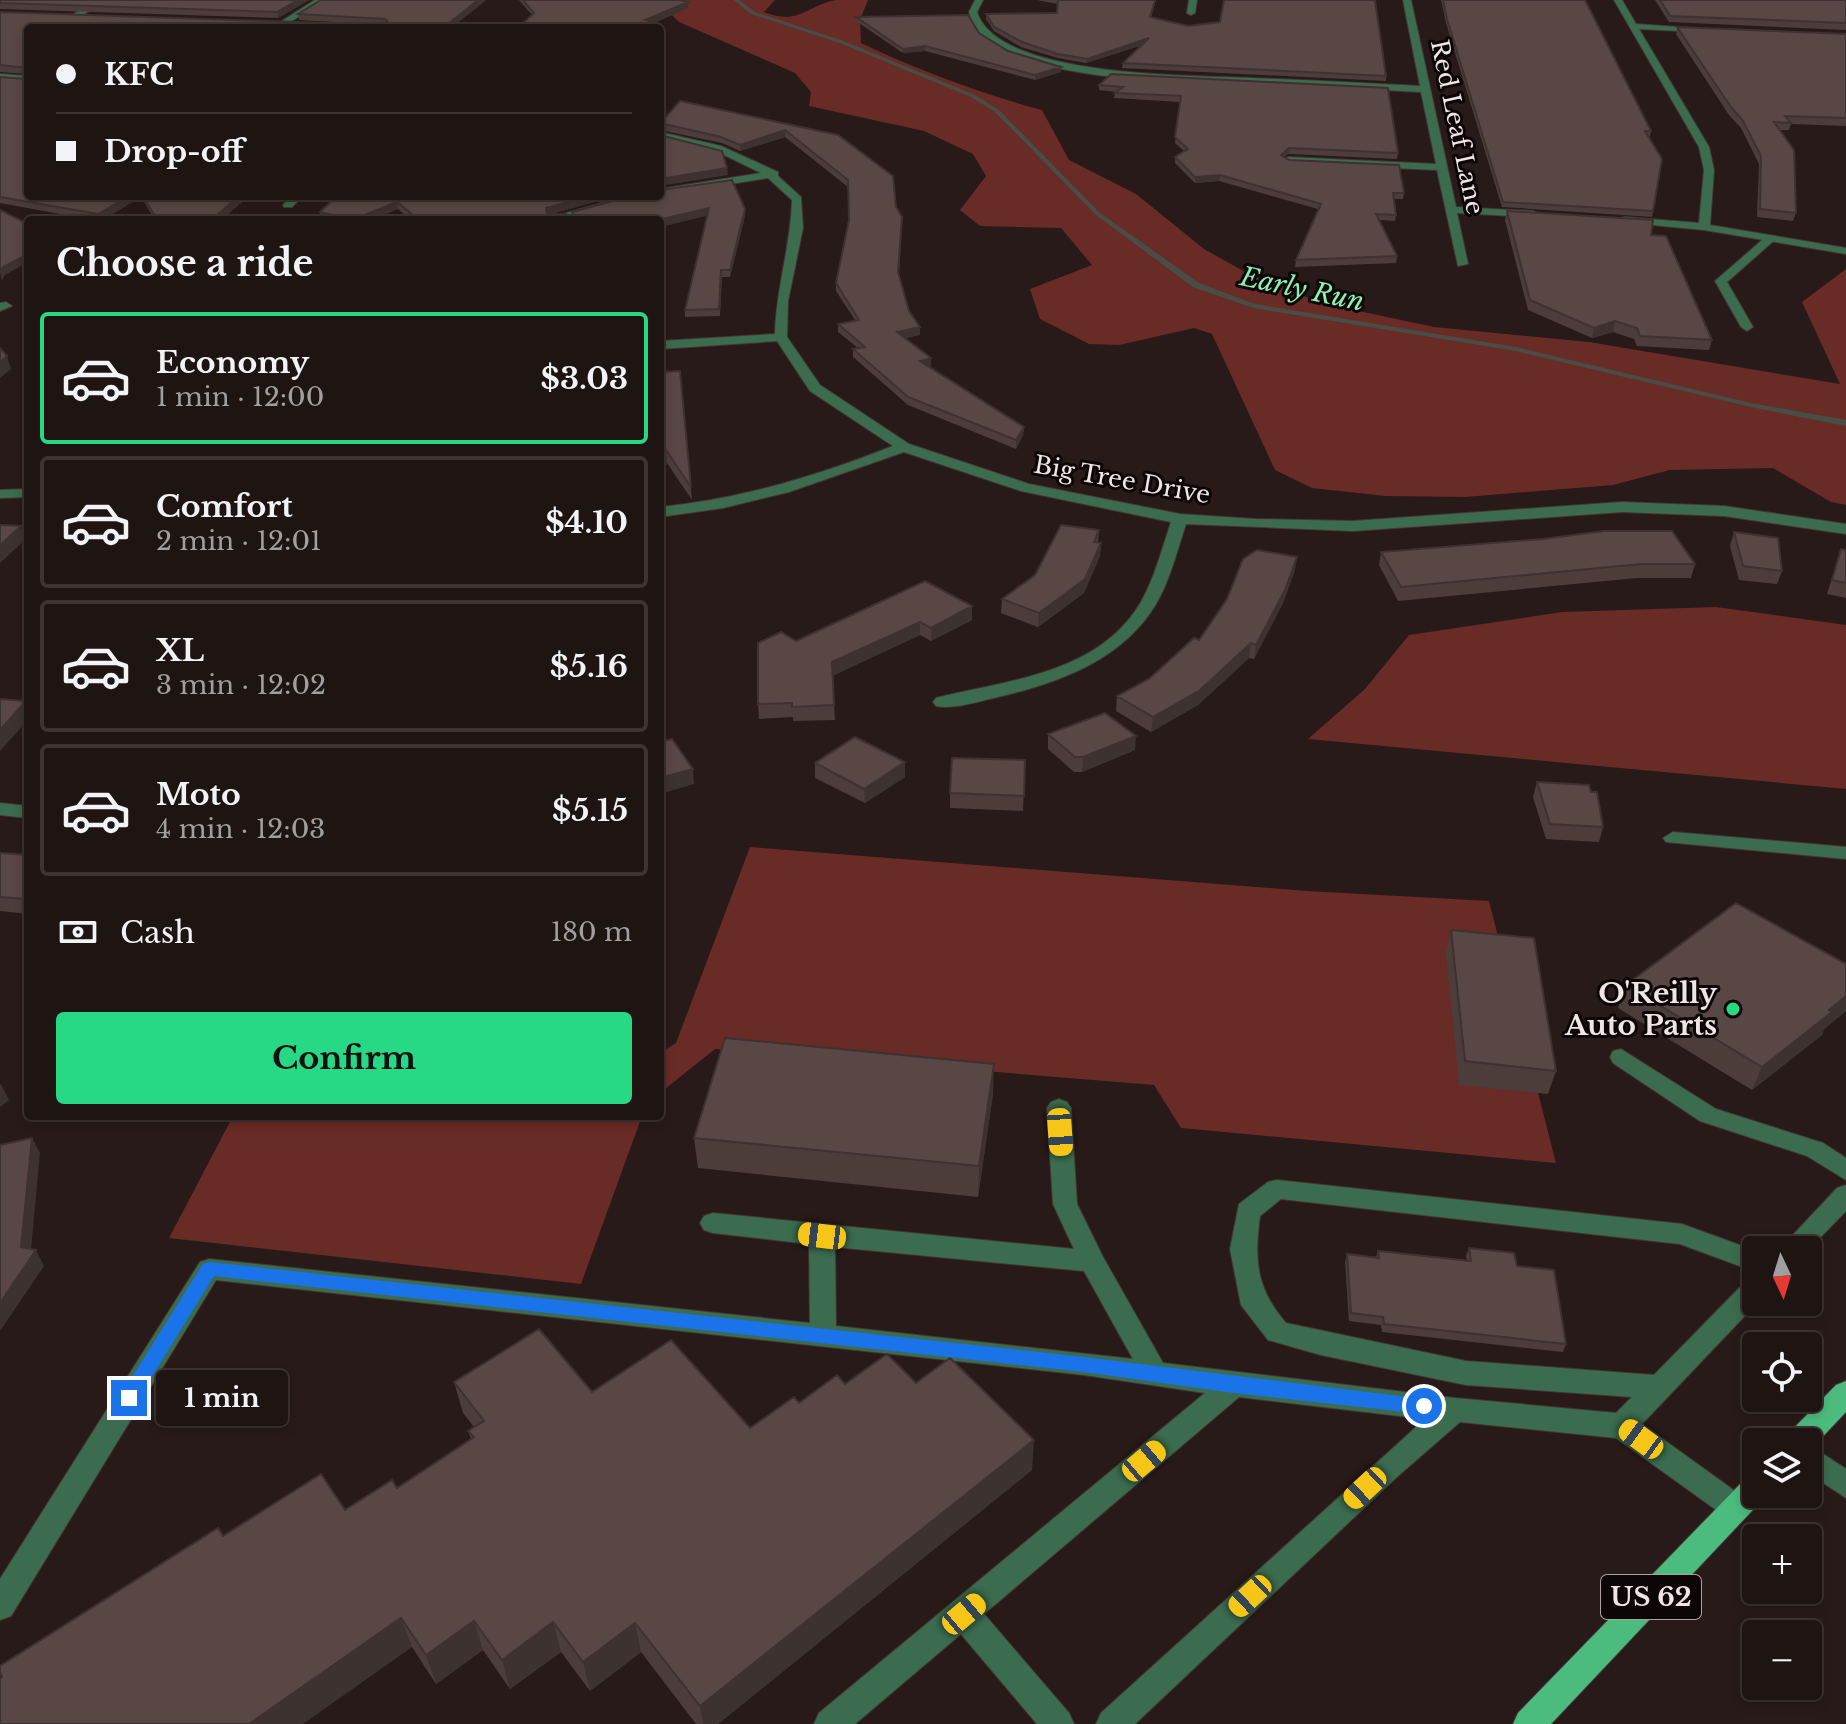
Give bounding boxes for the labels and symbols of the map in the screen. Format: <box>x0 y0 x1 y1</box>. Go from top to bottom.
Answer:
street label: Red Leaf Lane <box>1425 37 1490 217</box>
water label: Early Run <box>1236 260 1367 318</box>
street label: Big Tree Drive <box>1032 450 1213 509</box>
place label: O'Reilly Auto Parts <box>1564 976 1718 1043</box>
marker: O'Reilly Auto Parts <box>1724 1000 1742 1018</box>
car <box>1046 1107 1074 1157</box>
car <box>797 1221 847 1251</box>
north arrow <box>1742 1236 1822 1316</box>
callout: 1 min <box>157 1370 289 1426</box>
route end <box>111 1380 147 1416</box>
route start <box>1406 1388 1442 1424</box>
car <box>1615 1415 1667 1463</box>
car <box>1118 1436 1170 1486</box>
car <box>1339 1463 1391 1513</box>
car <box>1224 1571 1276 1621</box>
road number: US 62 <box>1601 1575 1701 1619</box>
car <box>938 1589 990 1639</box>

